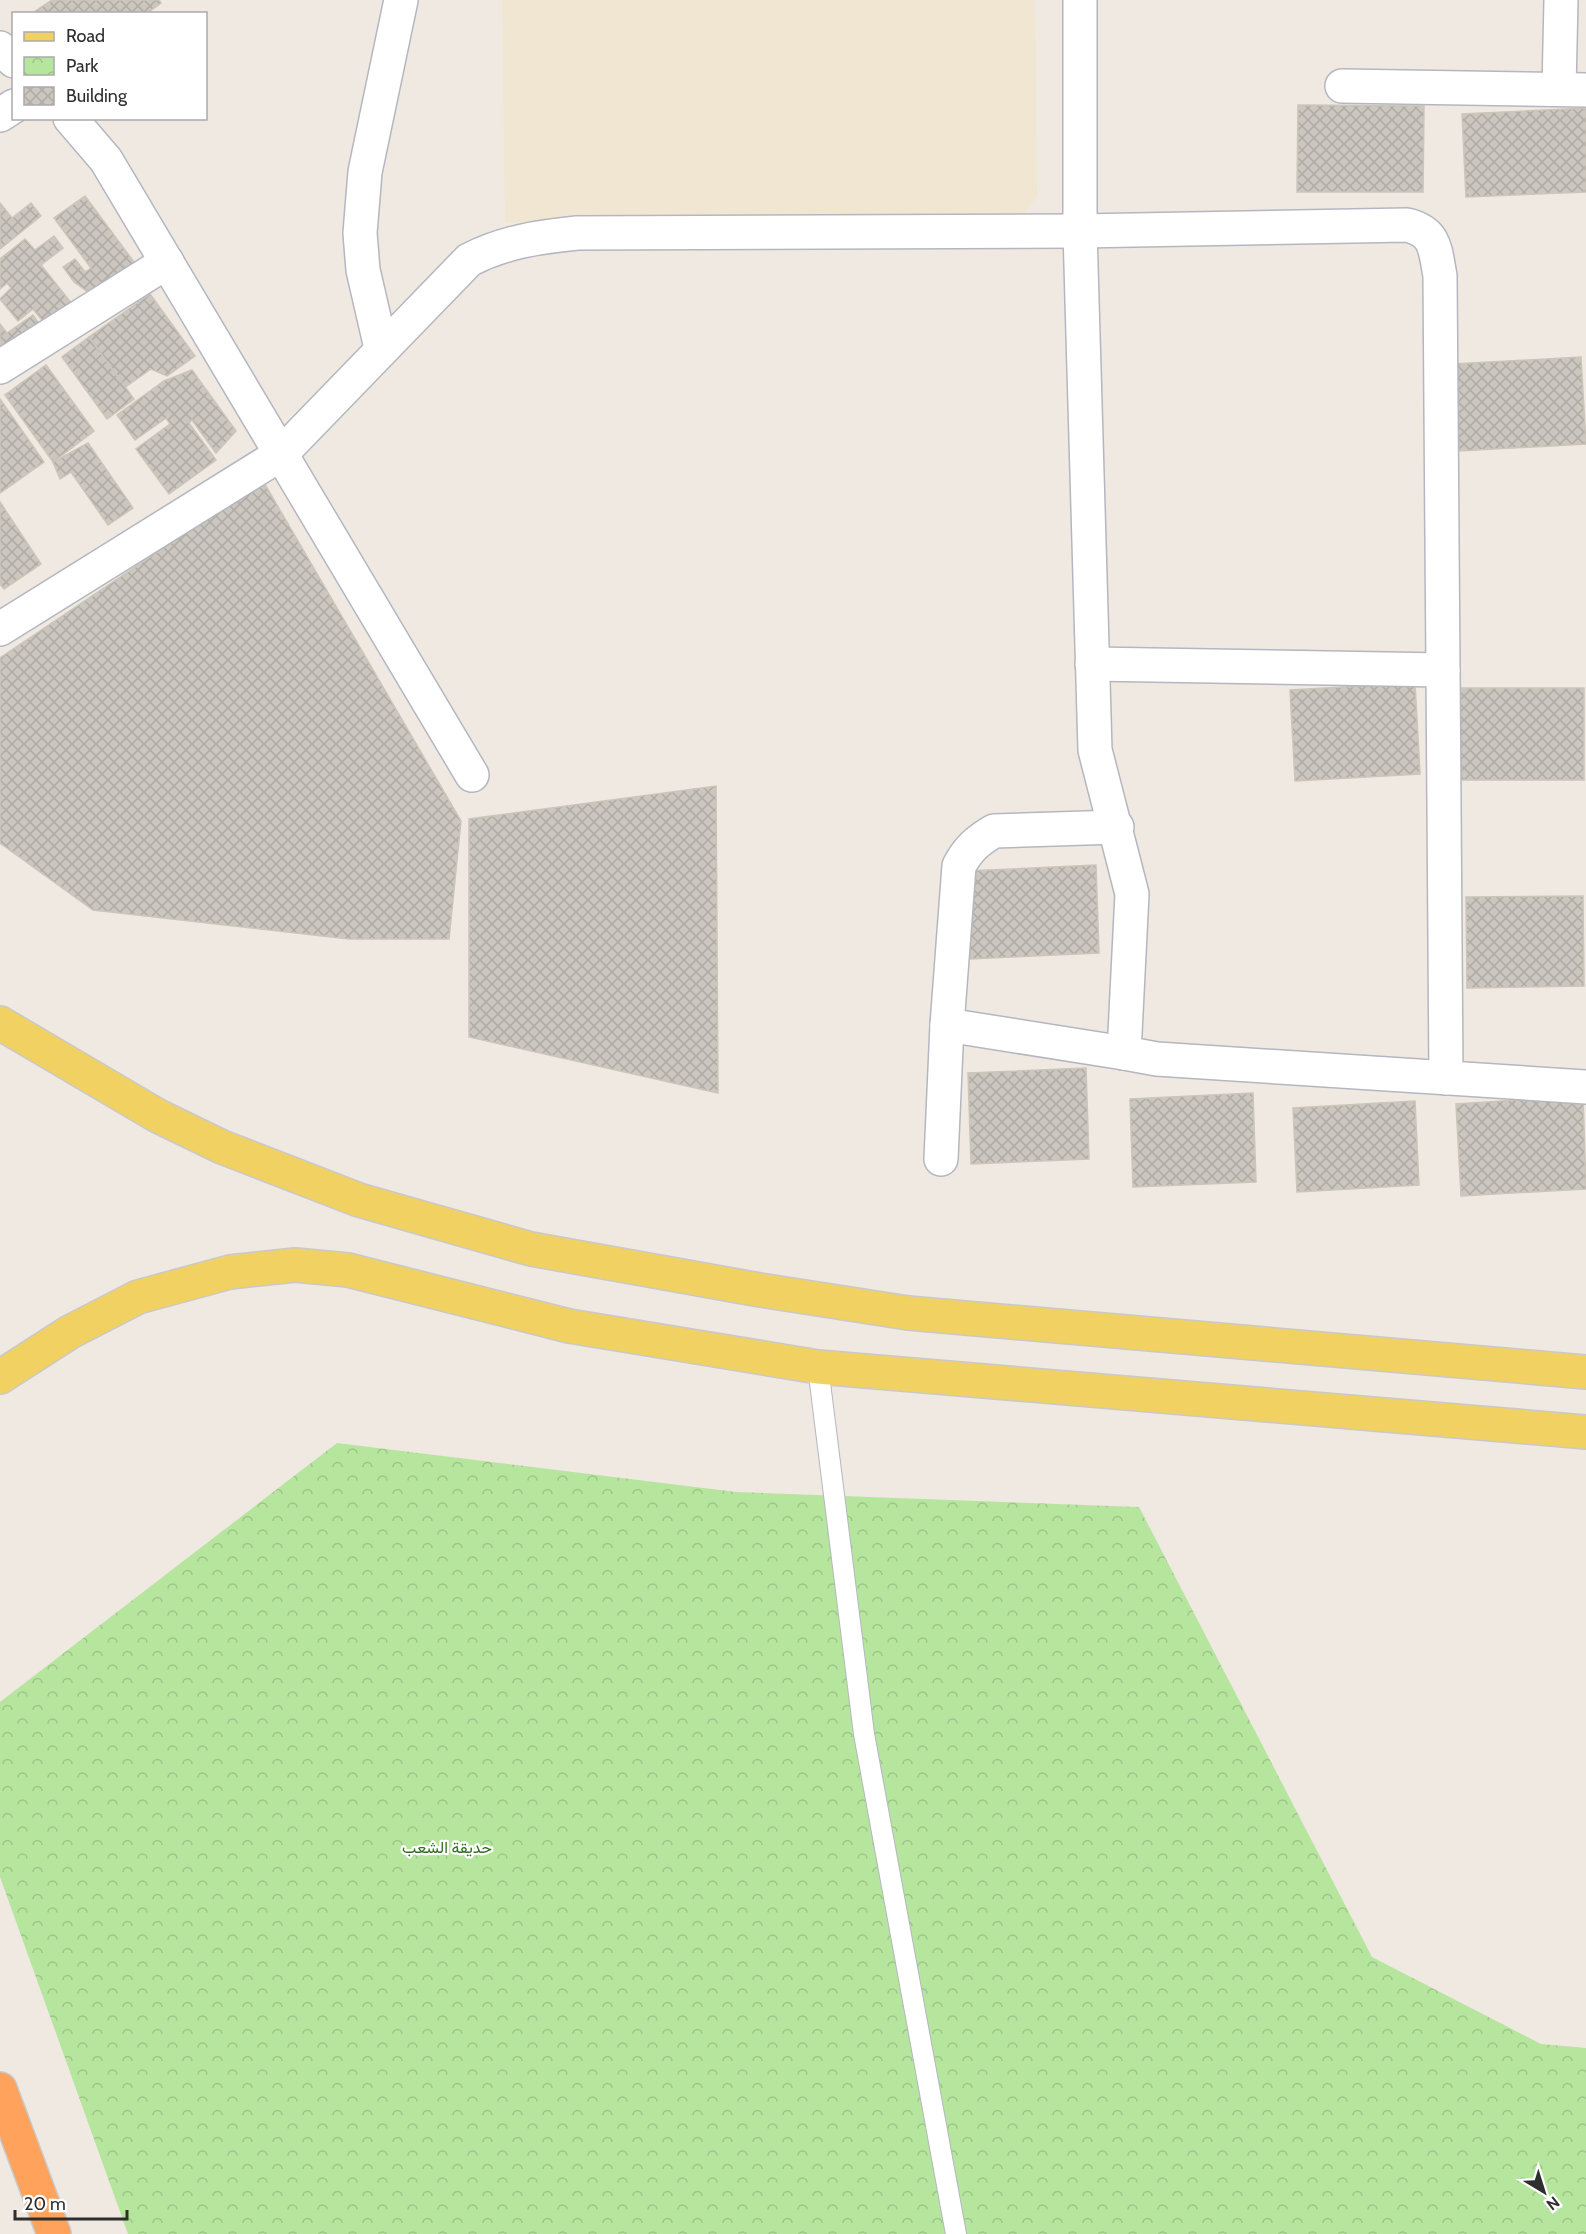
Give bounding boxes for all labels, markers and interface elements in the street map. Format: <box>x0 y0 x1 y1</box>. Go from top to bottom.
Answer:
legend <box>12 12 207 120</box>
text: Road <box>66 25 105 47</box>
text: Park <box>66 55 99 77</box>
text: Building <box>66 85 128 107</box>
park label: حديقة الشعب <box>402 1838 492 1857</box>
north arrow <box>1514 2162 1574 2222</box>
scale bar <box>15 2183 128 2221</box>
text: N <box>1543 2192 1563 2214</box>
text: 20 m <box>24 2193 66 2215</box>

